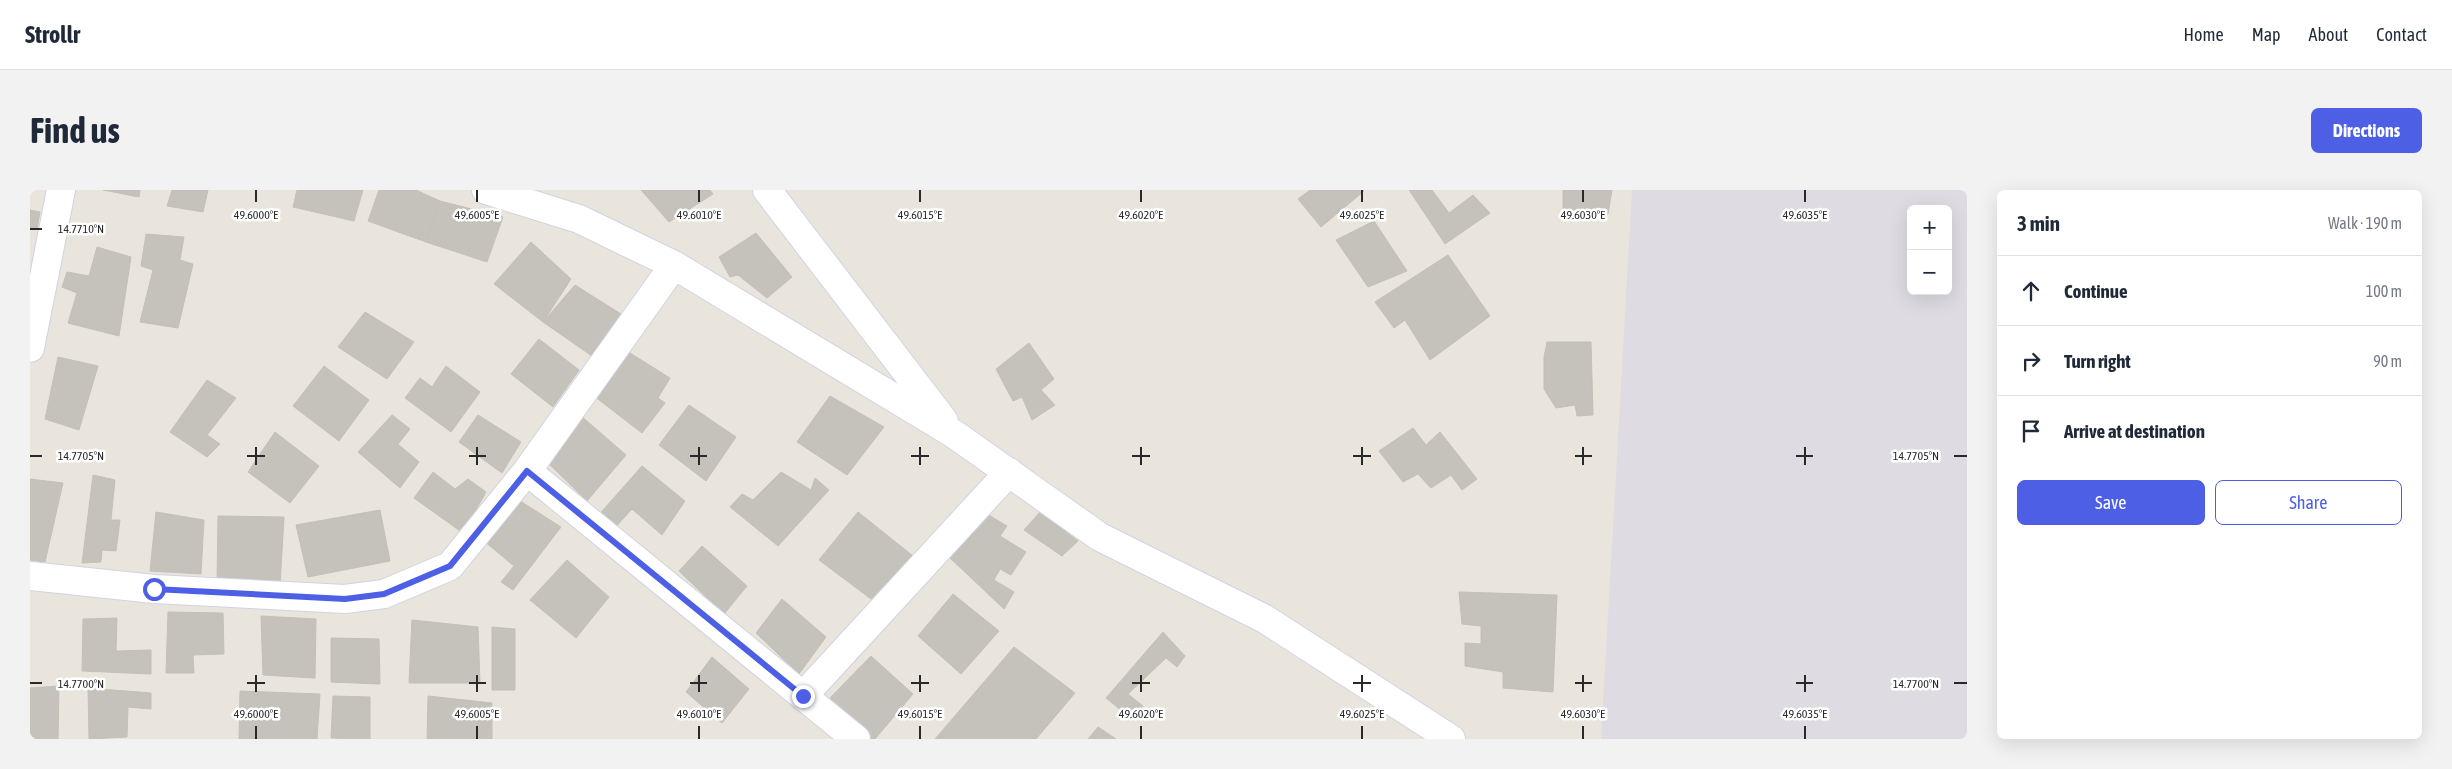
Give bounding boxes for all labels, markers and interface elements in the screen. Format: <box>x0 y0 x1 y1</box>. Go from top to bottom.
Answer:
text: Strollr <box>25 21 80 48</box>
text: Home <box>2184 24 2224 45</box>
text: Map <box>2252 24 2281 45</box>
text: About <box>2309 24 2348 45</box>
text: Contact <box>2376 24 2427 45</box>
button: Directions <box>2311 108 2422 153</box>
text: Find us <box>30 110 120 150</box>
map controls <box>1907 205 1952 295</box>
button: + <box>1907 205 1952 250</box>
text: 49.6000°E <box>234 208 278 222</box>
text: 49.6005°E <box>455 208 499 222</box>
text: 49.6010°E <box>677 208 721 222</box>
text: 49.6015°E <box>898 208 942 222</box>
text: 49.6020°E <box>1119 208 1163 222</box>
text: 49.6025°E <box>1340 208 1384 222</box>
text: 49.6030°E <box>1561 208 1605 222</box>
text: 49.6035°E <box>1783 208 1827 222</box>
text: 3 min <box>2017 211 2060 235</box>
text: Walk · 190 m <box>2328 214 2402 232</box>
text: 14.7710°N <box>58 222 104 236</box>
button: − <box>1907 250 1952 295</box>
icon: ahead <box>2017 277 2045 305</box>
text: Continue <box>2064 280 2128 302</box>
text: 100 m <box>2366 282 2402 300</box>
icon: right <box>2017 347 2045 375</box>
text: Turn right <box>2064 350 2131 372</box>
text: 90 m <box>2373 352 2402 370</box>
icon: arrive <box>2017 417 2045 445</box>
text: Arrive at destination <box>2064 420 2205 442</box>
text: 14.7705°N <box>58 449 104 463</box>
text: 14.7705°N <box>1893 449 1939 463</box>
button: Save <box>2017 480 2205 525</box>
button: Share <box>2215 480 2402 525</box>
route start <box>143 578 166 601</box>
text: 14.7700°N <box>58 677 104 691</box>
text: 14.7700°N <box>1893 677 1939 691</box>
route end <box>792 685 815 708</box>
text: 49.6000°E <box>234 707 278 721</box>
text: 49.6005°E <box>455 707 499 721</box>
text: 49.6010°E <box>677 707 721 721</box>
text: 49.6015°E <box>898 707 942 721</box>
text: 49.6020°E <box>1119 707 1163 721</box>
text: 49.6025°E <box>1340 707 1384 721</box>
text: 49.6030°E <box>1561 707 1605 721</box>
text: 49.6035°E <box>1783 707 1827 721</box>

